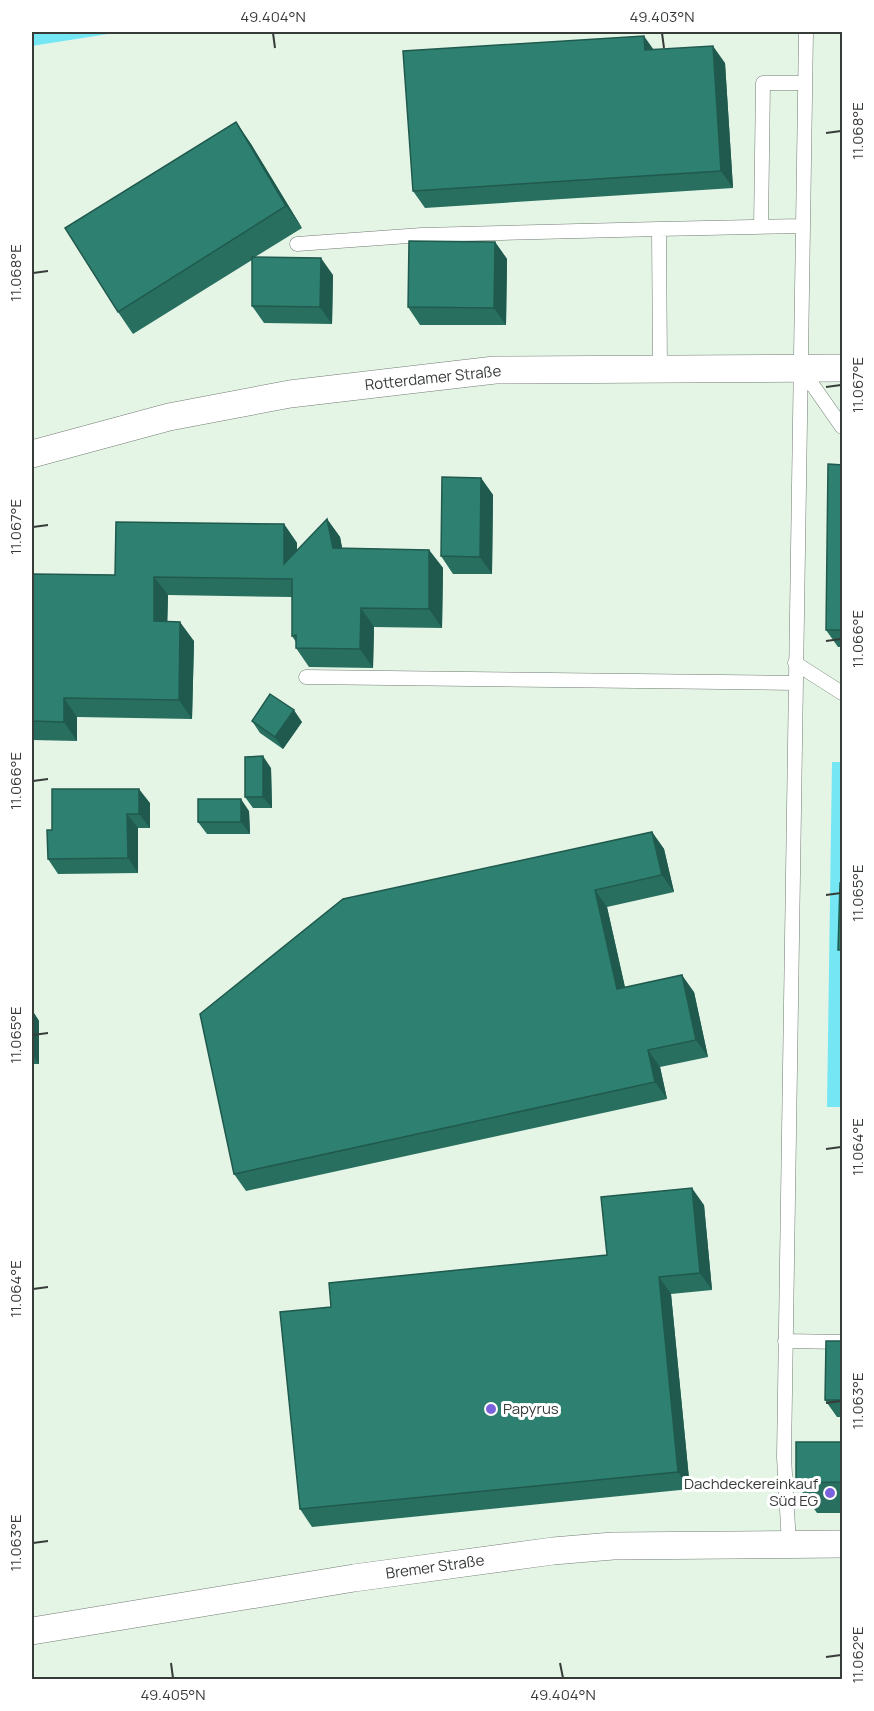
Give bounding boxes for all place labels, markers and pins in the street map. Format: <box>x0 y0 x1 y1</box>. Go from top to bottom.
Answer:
place label: Papyrus <box>503 1398 559 1419</box>
marker: Papyrus <box>484 1402 498 1416</box>
place label: Dachdeckereinkauf Süd EG <box>684 1473 819 1511</box>
marker: Dachdeckereinkauf Süd EG <box>823 1486 837 1500</box>

